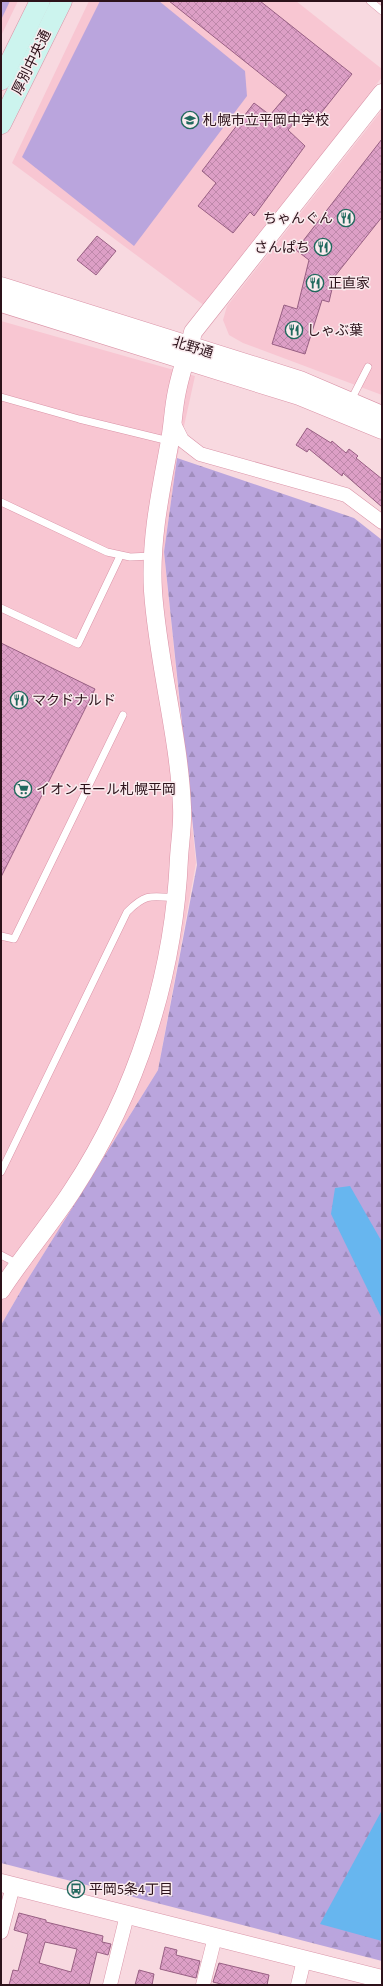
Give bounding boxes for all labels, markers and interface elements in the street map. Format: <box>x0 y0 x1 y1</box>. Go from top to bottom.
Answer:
street label: 厚別中央通 <box>8 27 56 98</box>
school or university icon: 札幌市立平岡中学校 <box>180 110 200 130</box>
place label: 札幌市立平岡中学校 <box>203 111 329 131</box>
restaurant icon: ちゃんぐん <box>336 208 356 228</box>
place label: ちゃんぐん <box>263 209 333 229</box>
restaurant icon: さんぱち <box>313 237 333 257</box>
place label: さんぱち <box>254 238 310 258</box>
restaurant icon: 正直家 <box>305 273 325 293</box>
place label: 正直家 <box>328 274 370 294</box>
restaurant icon: しゃぶ葉 <box>284 320 304 340</box>
place label: しゃぶ葉 <box>307 321 363 341</box>
street label: 北野通 <box>170 332 216 364</box>
restaurant icon: マクドナルド <box>9 690 29 710</box>
place label: マクドナルド <box>32 691 116 711</box>
supermarket icon: イオンモール札幌平岡 <box>13 779 33 799</box>
place label: イオンモール札幌平岡 <box>36 780 176 800</box>
bus stop icon: 平岡5条4丁目 <box>66 1879 86 1899</box>
place label: 平岡5条4丁目 <box>89 1880 173 1900</box>

